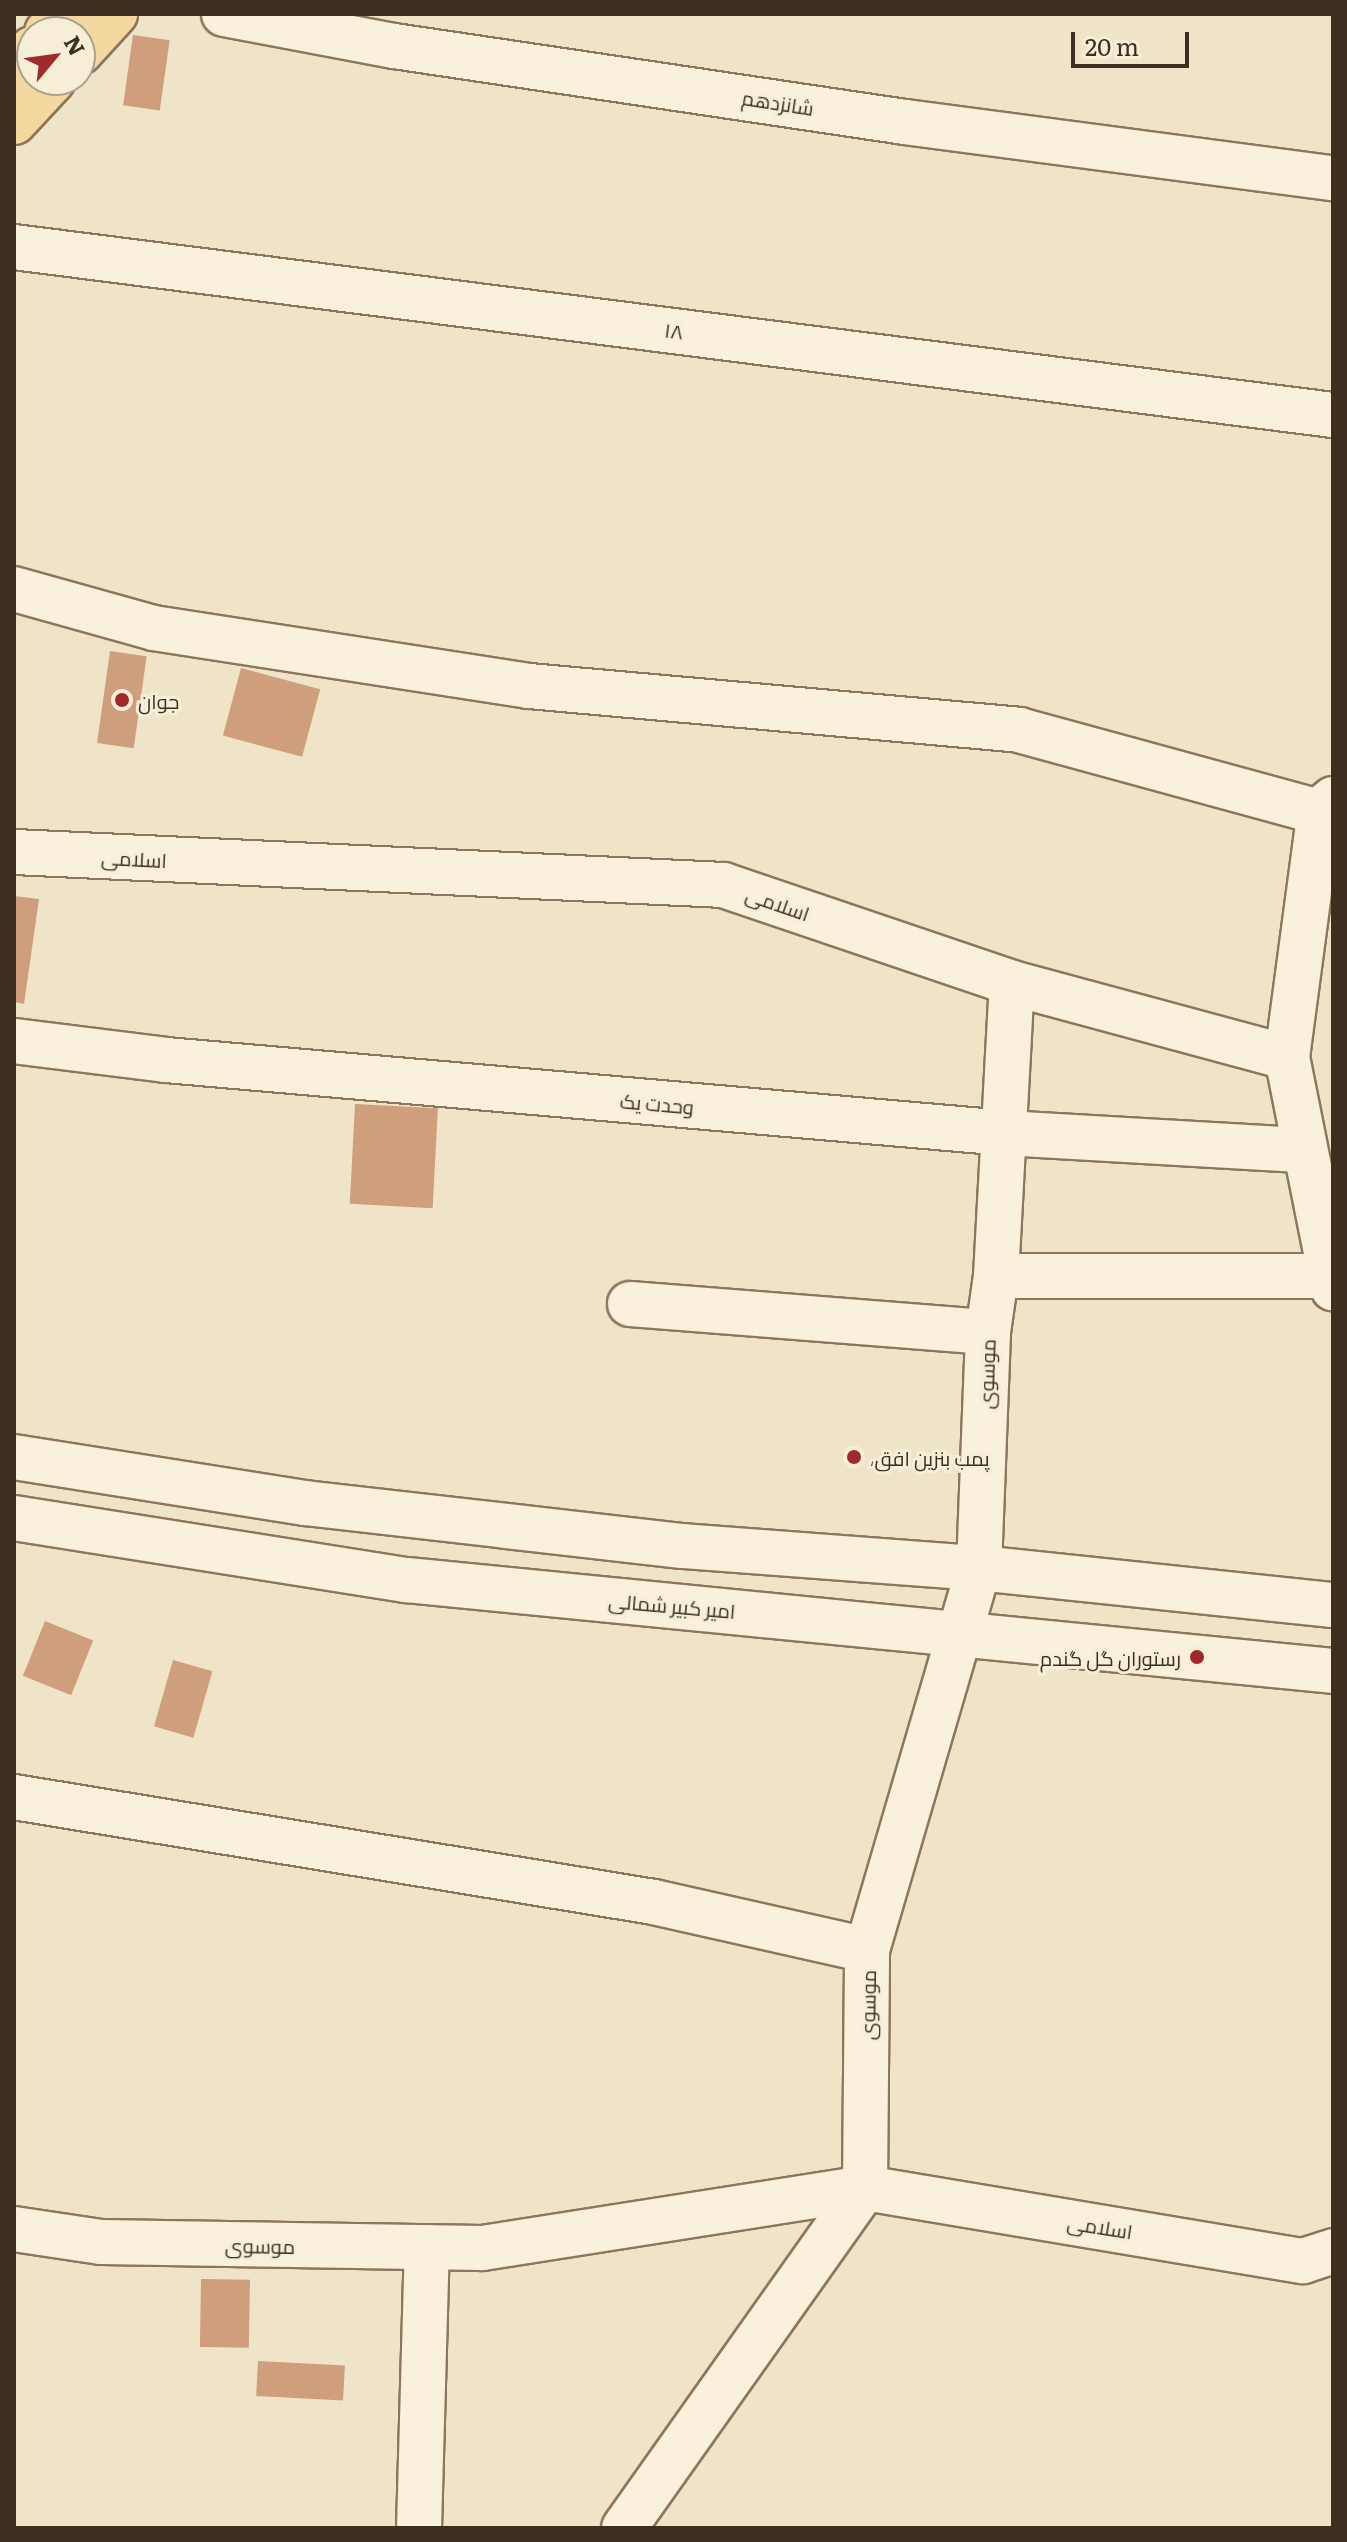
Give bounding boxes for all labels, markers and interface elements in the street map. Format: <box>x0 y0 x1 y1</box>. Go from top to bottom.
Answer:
north arrow <box>16 16 96 96</box>
scale bar <box>1075 16 1193 66</box>
text: 20 m <box>1085 28 1139 63</box>
text: N <box>57 29 95 61</box>
street label: شانزدهم <box>740 84 816 120</box>
street label: ۱۸ <box>663 317 685 343</box>
place label: جوان <box>138 688 179 712</box>
marker: جوان <box>113 691 131 709</box>
street label: اسلامی <box>100 844 168 872</box>
street label: اسلامی <box>743 881 813 925</box>
street label: وحدت یک <box>619 1088 695 1118</box>
street label: موسوی <box>973 1338 999 1410</box>
place label: ،پمب بنزین افق <box>870 1445 990 1469</box>
marker: ،پمب بنزین افق <box>845 1448 863 1466</box>
street label: امیر کبیر شمالی <box>607 1587 737 1623</box>
place label: رستوران گل‌ گندم <box>1040 1645 1181 1669</box>
marker: رستوران گل‌ گندم <box>1188 1648 1206 1666</box>
street label: موسوی <box>854 1970 880 2040</box>
street label: اسلامی <box>1066 2209 1134 2243</box>
street label: موسوی <box>225 2232 295 2258</box>

